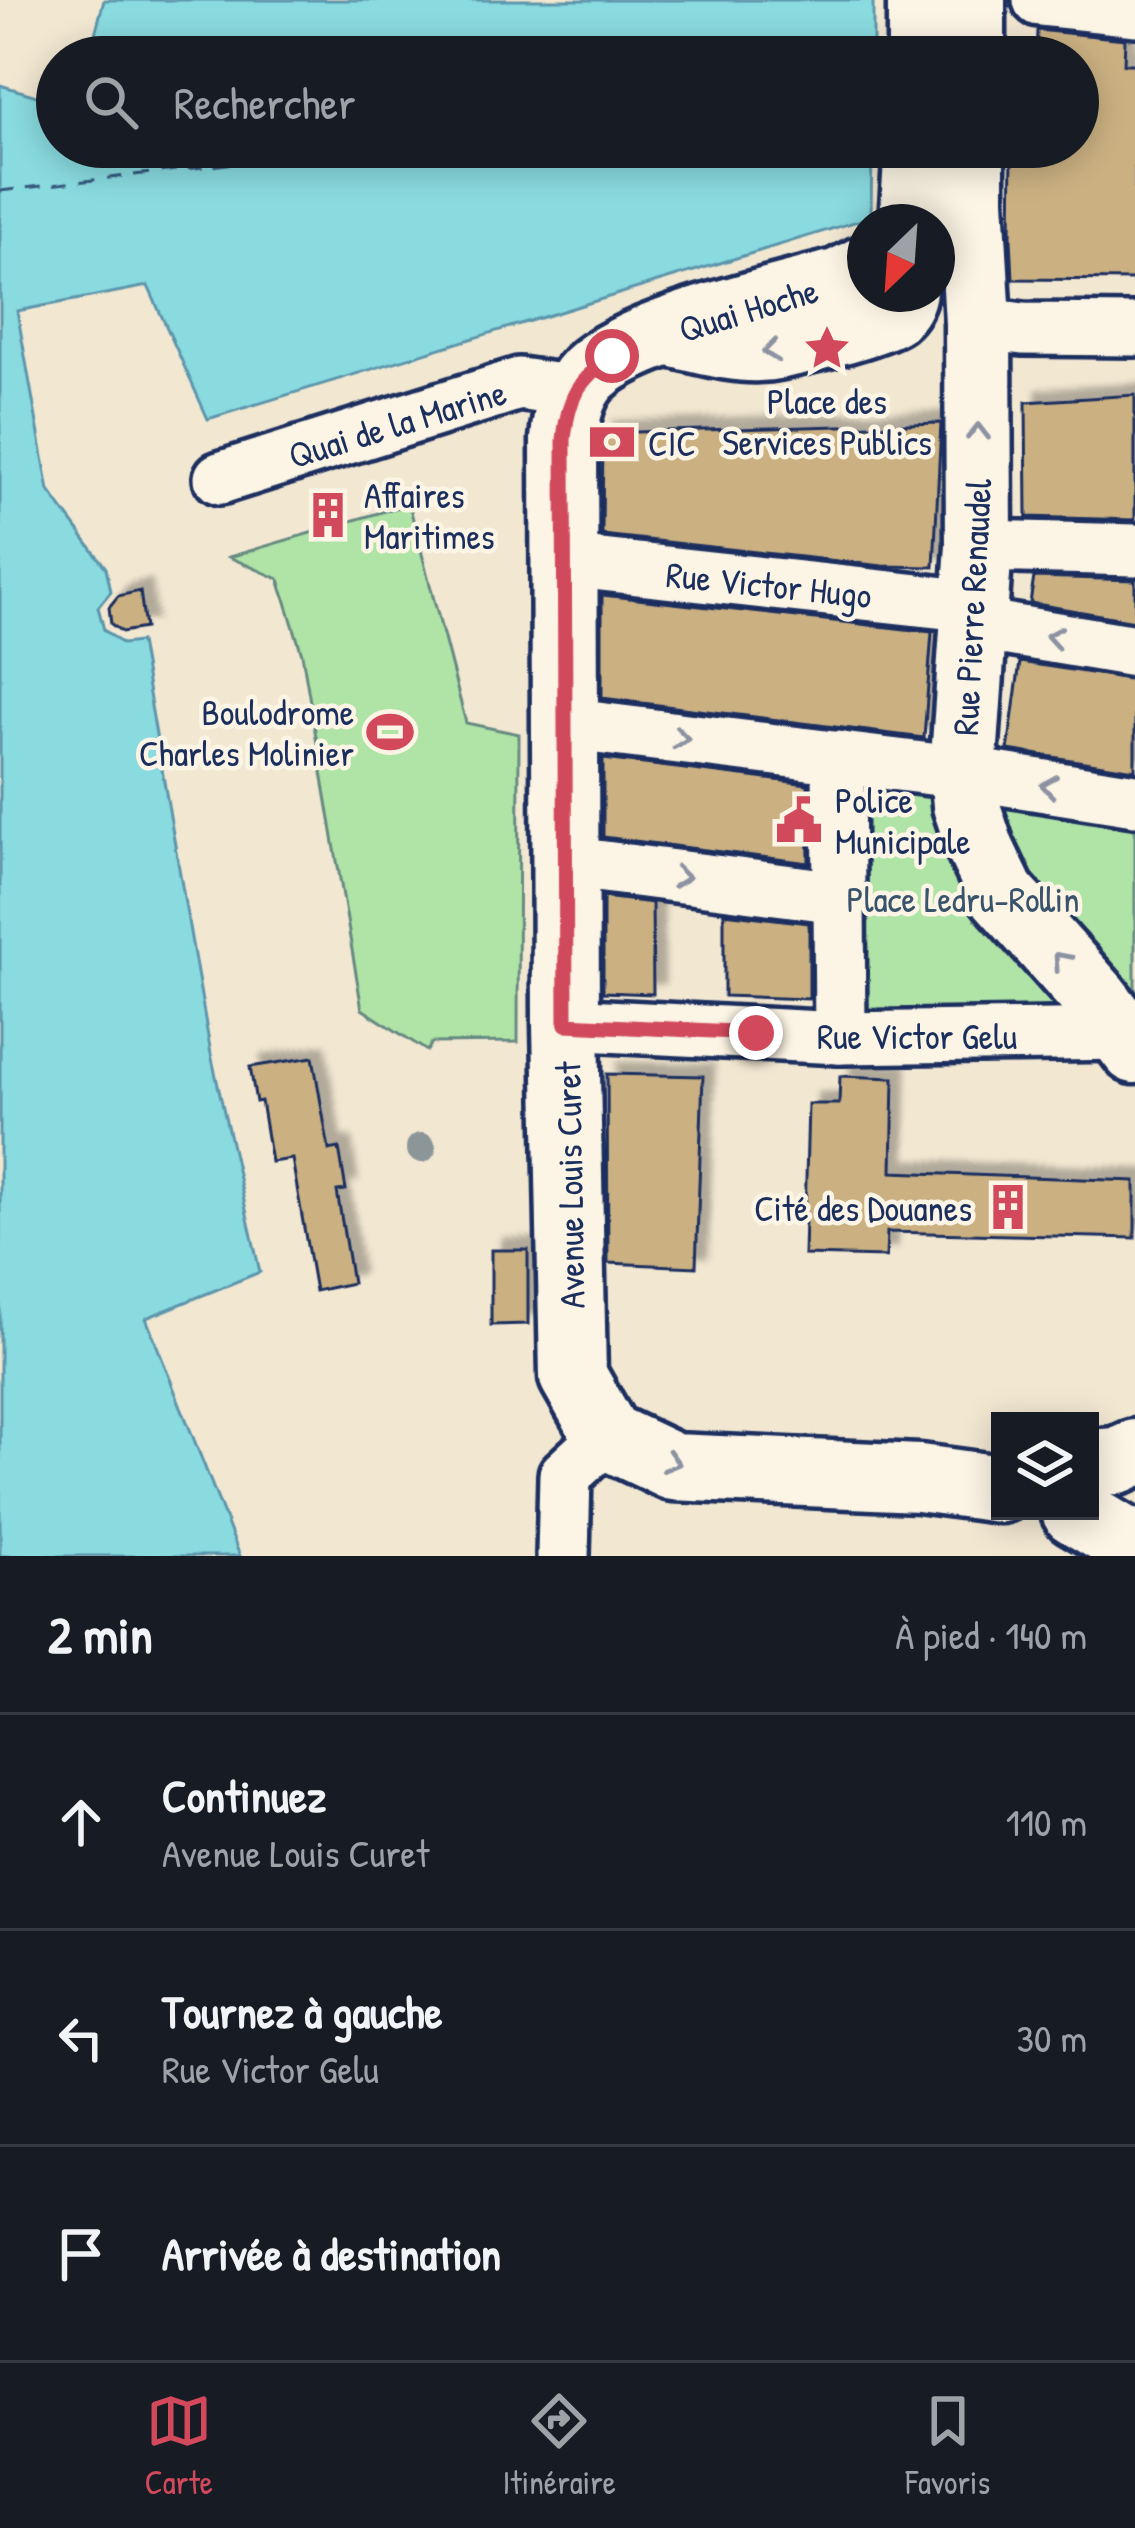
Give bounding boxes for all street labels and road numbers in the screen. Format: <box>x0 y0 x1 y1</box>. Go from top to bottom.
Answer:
street label: Quai Hoche <box>672 265 824 353</box>
street label: Quai de la Marine <box>282 367 512 479</box>
street label: Rue Pierre Renaudel <box>940 477 1002 737</box>
street label: Rue Victor Hugo <box>664 549 874 619</box>
street label: Rue Victor Gelu <box>817 1011 1017 1060</box>
street label: Avenue Louis Curet <box>542 1061 596 1309</box>

